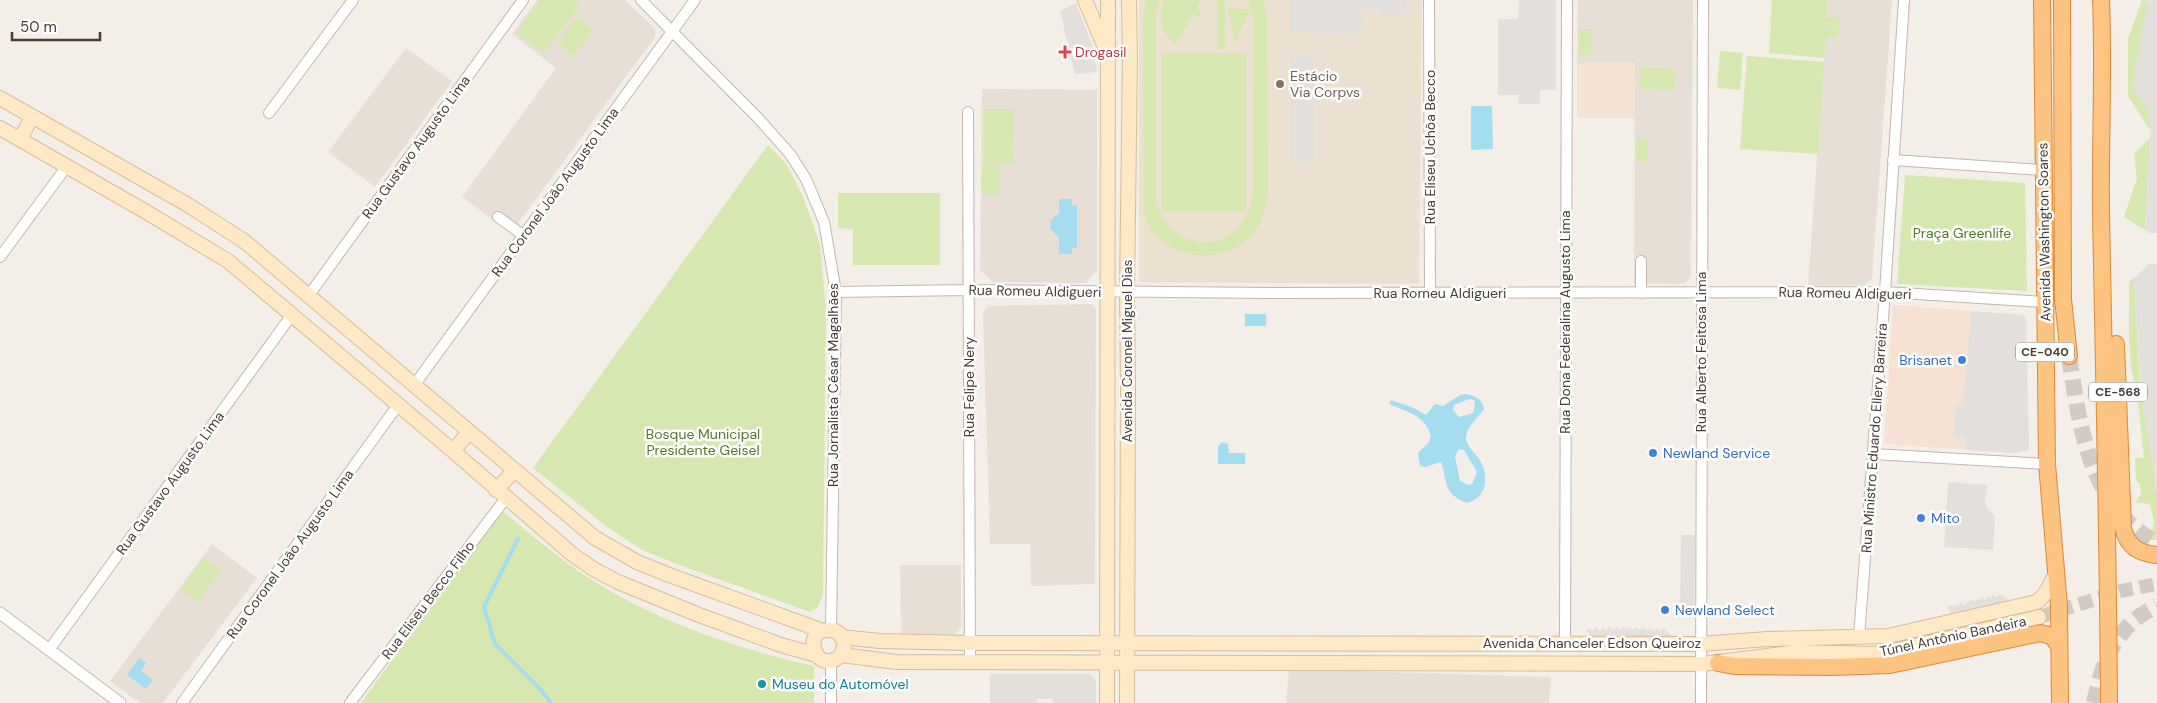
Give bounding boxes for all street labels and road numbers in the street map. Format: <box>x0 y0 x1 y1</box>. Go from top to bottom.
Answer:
street label: Rua Eliseu Uchôa Becco <box>1421 70 1439 224</box>
street label: Rua Gustavo Augusto Lima <box>358 72 474 222</box>
street label: Rua Coronel João Augusto Lima <box>488 104 622 280</box>
street label: Avenida Washington Soares <box>2033 142 2055 322</box>
street label: Rua Dona Federalina Augusto Lima <box>1556 210 1574 434</box>
street label: Avenida Coronel Miguel Dias <box>1118 260 1136 442</box>
street label: Rua Alberto Feitosa Lima <box>1692 272 1710 432</box>
street label: Rua Romeu Aldigueri <box>968 281 1102 301</box>
street label: Rua Jornalista César Magalhães <box>824 283 842 487</box>
street label: Rua Romeu Aldigueri <box>1778 283 1912 303</box>
street label: Rua Romeu Aldigueri <box>1374 284 1506 302</box>
street label: Rua Ministro Eduardo Ellery Barreira <box>1857 322 1891 554</box>
street label: Rua Felipe Nery <box>960 337 978 437</box>
road number: CE-040 <box>2016 342 2074 362</box>
road number: CE-568 <box>2089 382 2147 402</box>
street label: Rua Gustavo Augusto Lima <box>112 408 228 558</box>
street label: Rua Coronel João Augusto Lima <box>223 466 357 642</box>
street label: Rua Eliseu Becco Filho <box>378 537 478 663</box>
street label: Túnel Antônio Bandeira <box>1878 612 2028 660</box>
street label: Avenida Chanceler Edson Queiroz <box>1483 634 1701 652</box>

